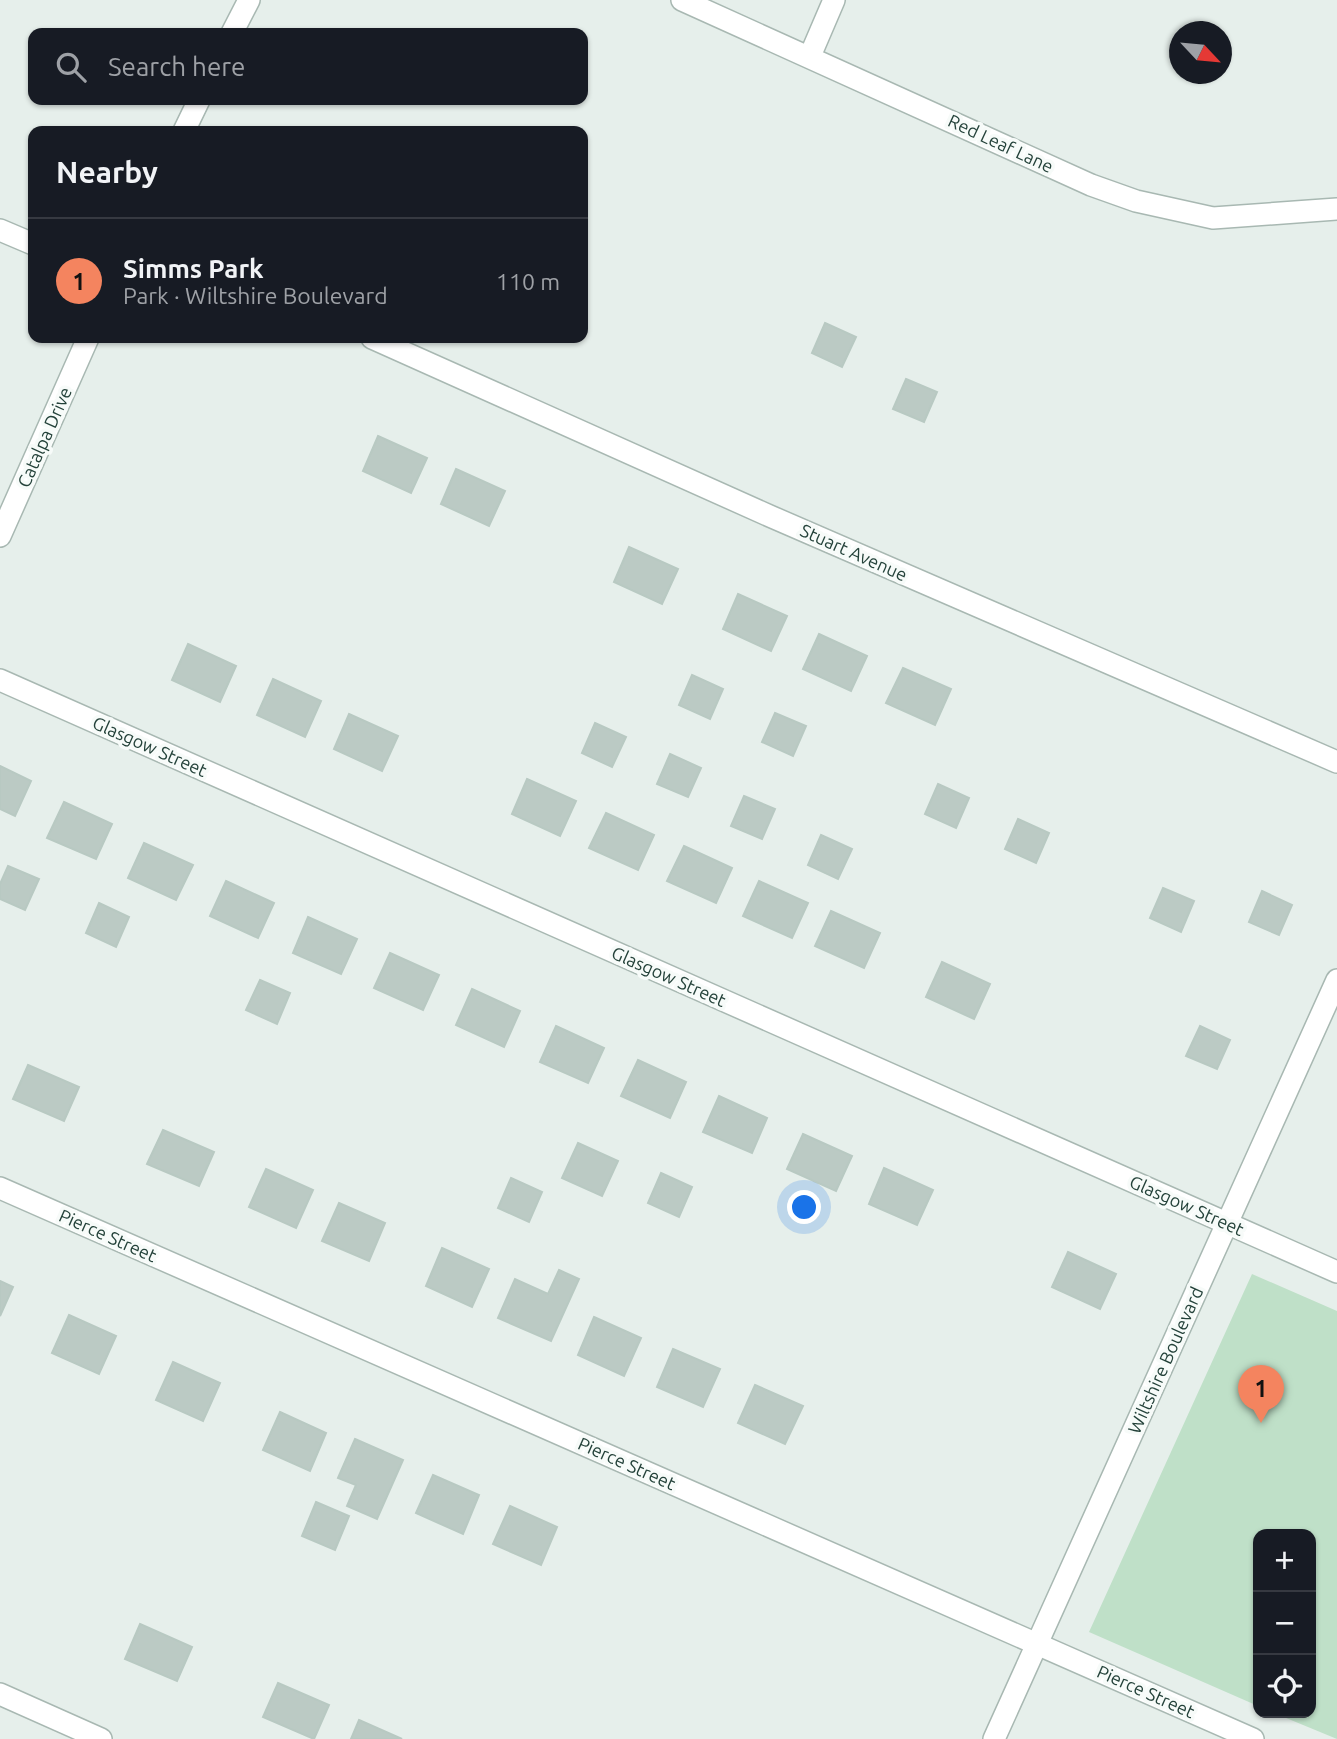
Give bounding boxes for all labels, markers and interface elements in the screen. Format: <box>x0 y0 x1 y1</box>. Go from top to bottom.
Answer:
north arrow <box>1169 21 1232 84</box>
search box <box>28 28 588 105</box>
icon: search <box>52 48 90 86</box>
text: Search here <box>108 52 245 81</box>
street label: Red Leaf Lane <box>945 110 1057 176</box>
text: Nearby <box>56 155 158 189</box>
text: Simms Park <box>123 254 264 283</box>
text: 1 <box>73 269 85 294</box>
text: 110 m <box>496 269 560 294</box>
text: Park · Wiltshire Boulevard <box>123 283 388 308</box>
street label: Catalpa Drive <box>13 384 75 490</box>
street label: Stuart Avenue <box>798 520 910 584</box>
street label: Glasgow Street <box>90 712 210 780</box>
street label: Glasgow Street <box>609 942 729 1010</box>
street label: Glasgow Street <box>1127 1171 1247 1239</box>
your location <box>787 1190 821 1224</box>
street label: Pierce Street <box>56 1205 160 1265</box>
street label: Wiltshire Boulevard <box>1124 1283 1206 1437</box>
pin: 1 <box>1238 1365 1284 1423</box>
street label: Pierce Street <box>575 1433 679 1493</box>
map controls <box>1253 1529 1316 1718</box>
button: + <box>1253 1529 1316 1592</box>
button: − <box>1253 1592 1316 1655</box>
button: locate <box>1253 1655 1316 1718</box>
street label: Pierce Street <box>1094 1661 1198 1721</box>

